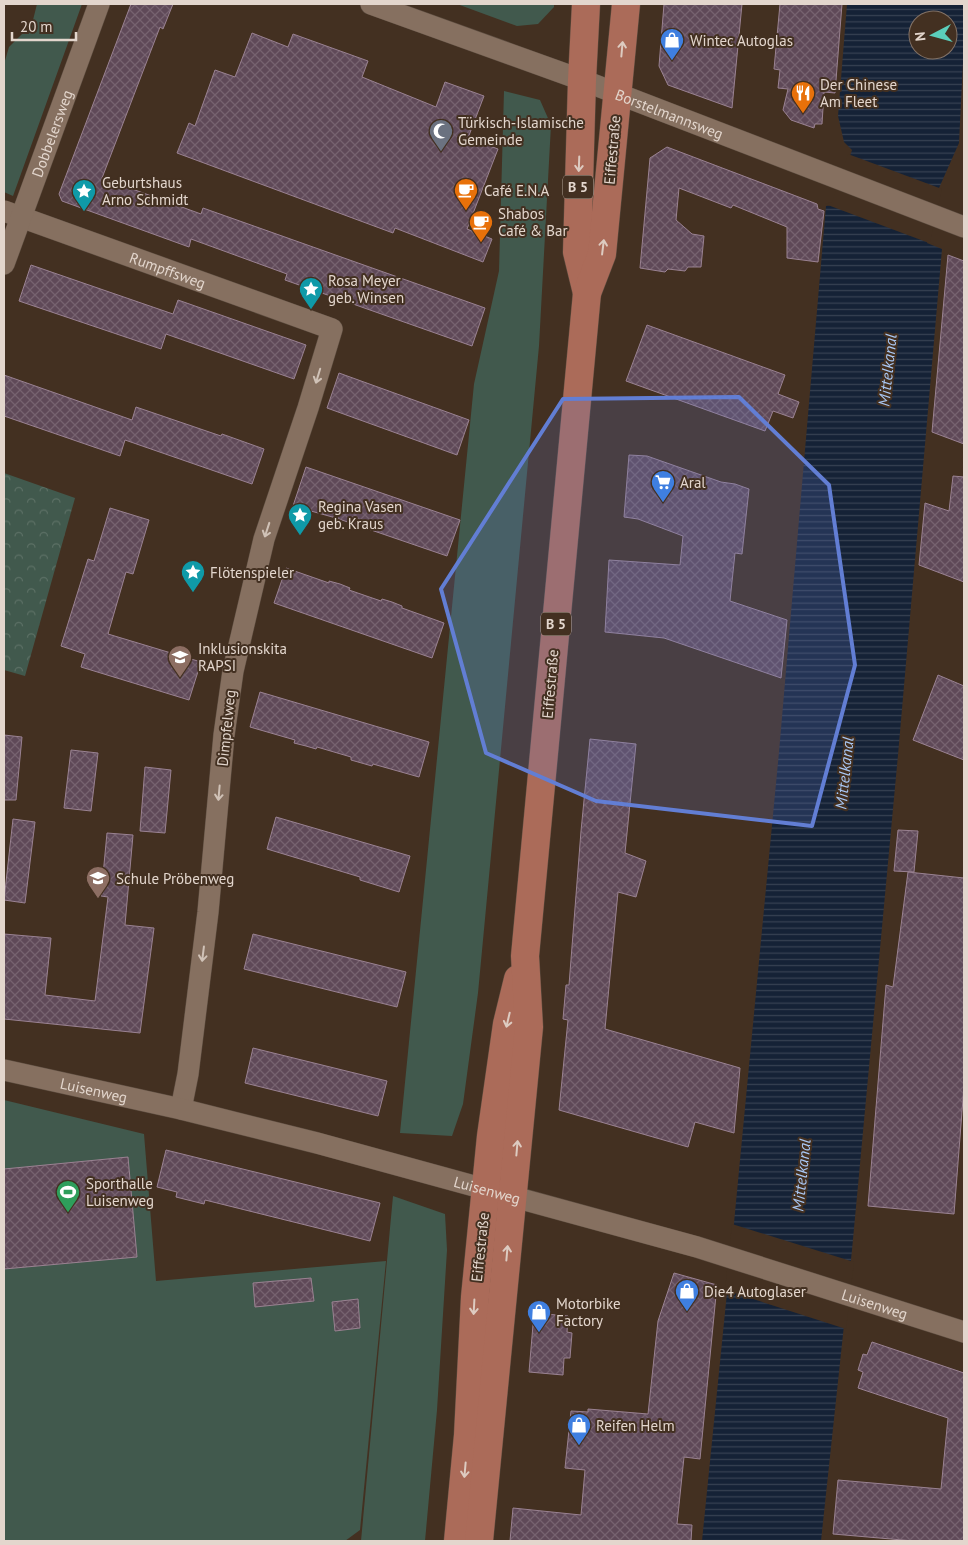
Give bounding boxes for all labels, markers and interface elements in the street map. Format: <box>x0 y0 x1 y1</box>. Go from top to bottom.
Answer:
scale bar <box>12 10 76 42</box>
north arrow <box>908 10 958 60</box>
text: 20 m <box>20 17 53 36</box>
shop icon: Wintec Autoglas <box>659 27 685 61</box>
place label: Wintec Autoglas <box>690 31 793 50</box>
text: N <box>911 31 930 42</box>
one-way arrow <box>617 41 627 57</box>
place label: Der Chinese Am Fleet <box>820 75 897 111</box>
restaurant icon: Der Chinese Am Fleet <box>790 80 816 114</box>
street label: Borstelmannsweg <box>613 84 726 143</box>
street label: Dobbelersweg <box>27 87 76 180</box>
place label: Türkisch-Islamische Gemeinde <box>458 113 584 149</box>
street label: Eiffestraße <box>600 115 624 185</box>
mosque icon: Türkisch-Islamische Gemeinde <box>428 118 454 152</box>
one-way arrow <box>574 155 584 171</box>
place label: Geburtshaus Arno Schmidt <box>102 173 188 209</box>
road number: B 5 <box>563 176 593 198</box>
cafe icon: Café E.N.A <box>453 177 479 211</box>
place icon: Geburtshaus Arno Schmidt <box>71 178 97 212</box>
place label: Café E.N.A <box>484 181 550 200</box>
place label: Shabos Café & Bar <box>498 204 568 240</box>
cafe icon: Shabos Café & Bar <box>468 209 494 243</box>
one-way arrow <box>598 239 608 255</box>
street label: Rumpffsweg <box>127 248 208 292</box>
place label: Rosa Meyer geb. Winsen <box>328 271 404 307</box>
place icon: Rosa Meyer geb. Winsen <box>298 276 324 310</box>
water label: Mittelkanal <box>873 332 901 407</box>
one-way arrow <box>312 367 322 383</box>
supermarket icon: Aral <box>650 469 676 503</box>
place label: Aral <box>680 473 706 492</box>
place label: Regina Vasen geb. Kraus <box>318 497 402 533</box>
place icon: Regina Vasen geb. Kraus <box>287 502 313 536</box>
one-way arrow <box>262 522 271 537</box>
place icon: Flötenspieler <box>180 559 206 593</box>
place label: Flötenspieler <box>210 563 294 582</box>
road number: B 5 <box>541 612 571 636</box>
place label: Inklusionskita RAPSI <box>198 639 287 675</box>
school or university icon: Inklusionskita RAPSI <box>167 644 193 678</box>
street label: Eiffestraße <box>538 649 562 719</box>
street label: Dimpfelweg <box>213 689 239 767</box>
water label: Mittelkanal <box>830 735 858 810</box>
one-way arrow <box>214 784 224 800</box>
school or university icon: Schule Pröbenweg <box>85 865 111 899</box>
place label: Schule Pröbenweg <box>116 869 234 888</box>
one-way arrow <box>198 946 208 962</box>
one-way arrow <box>503 1011 512 1027</box>
street label: Luisenweg <box>59 1073 129 1106</box>
water label: Mittelkanal <box>787 1137 815 1212</box>
one-way arrow <box>512 1140 522 1156</box>
street label: Luisenweg <box>452 1171 523 1208</box>
place label: Sporthalle Luisenweg <box>86 1174 154 1210</box>
sports icon: Sporthalle Luisenweg <box>55 1179 81 1213</box>
street label: Eiffestraße <box>467 1211 493 1283</box>
one-way arrow <box>502 1245 512 1261</box>
shop icon: Die4 Autoglaser <box>674 1278 700 1312</box>
place label: Die4 Autoglaser <box>704 1282 806 1301</box>
street label: Luisenweg <box>839 1284 910 1323</box>
place label: Motorbike Factory <box>556 1294 621 1330</box>
one-way arrow <box>470 1299 479 1315</box>
shop icon: Motorbike Factory <box>526 1299 552 1333</box>
shop icon: Reifen Helm <box>566 1412 592 1446</box>
place label: Reifen Helm <box>596 1416 675 1435</box>
one-way arrow <box>460 1461 470 1477</box>

